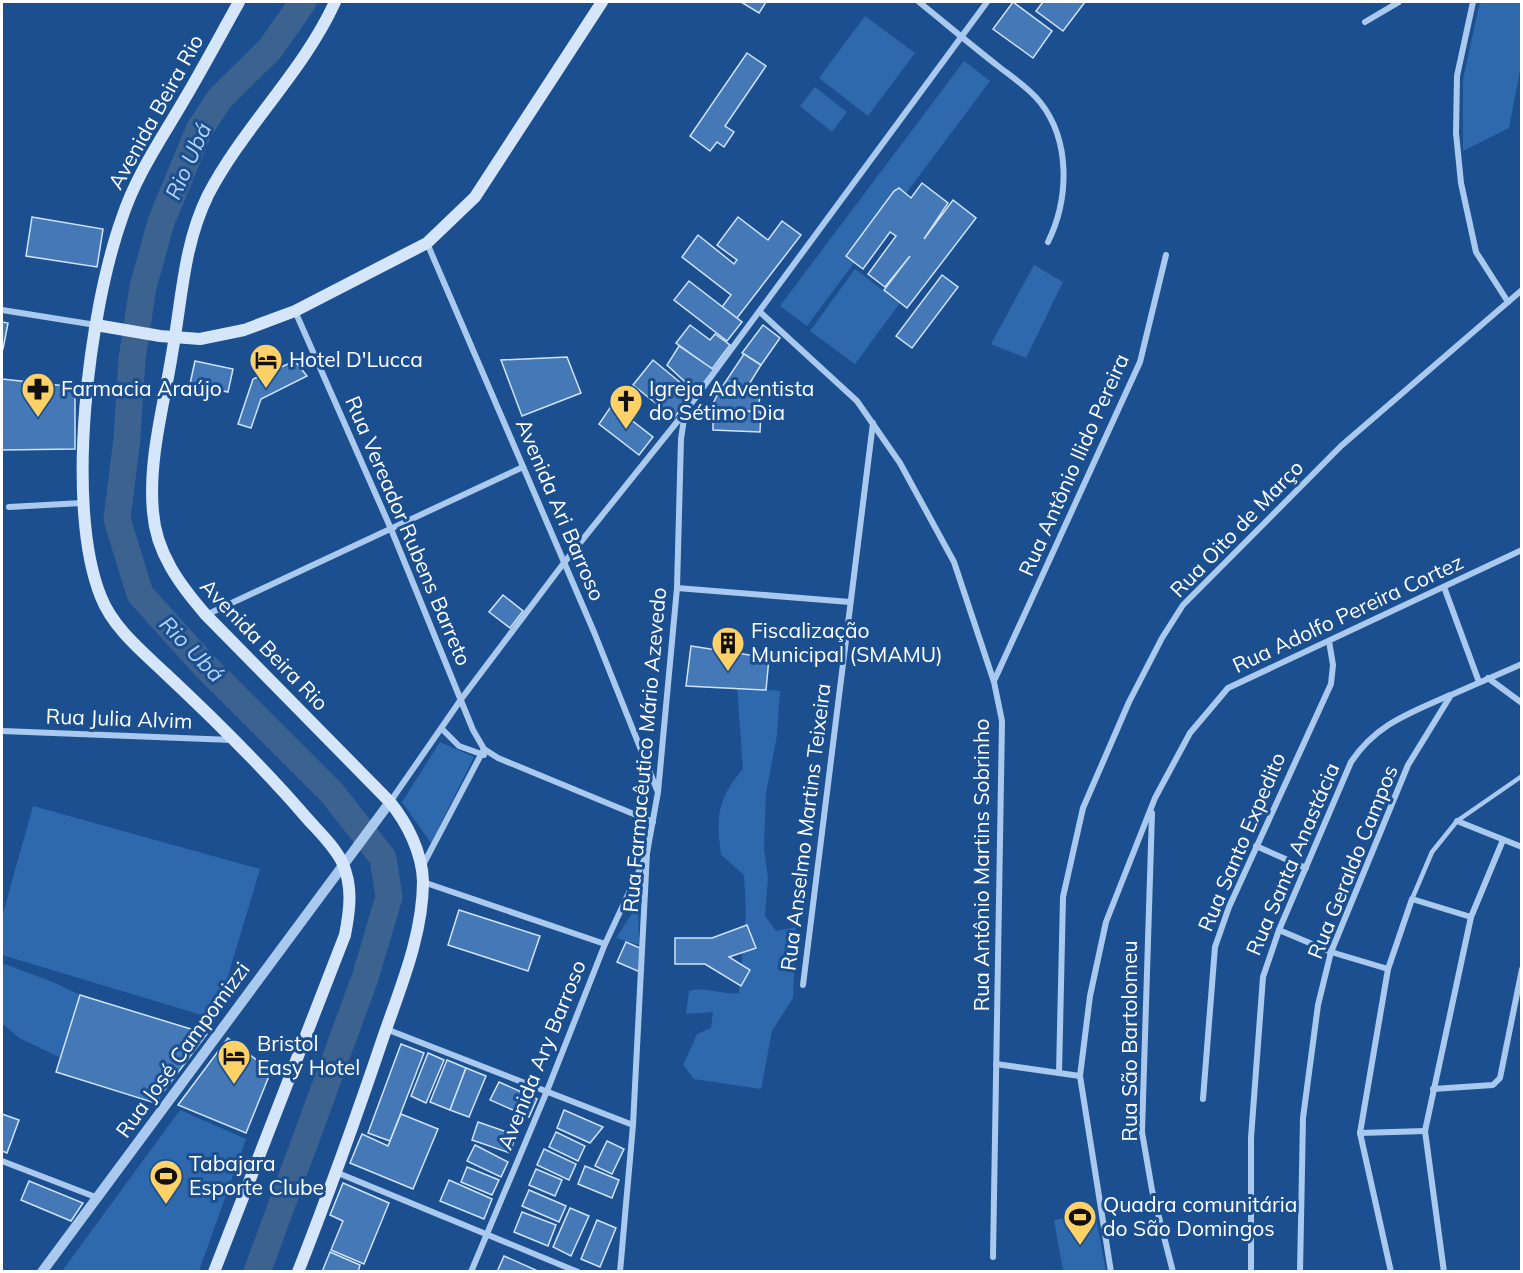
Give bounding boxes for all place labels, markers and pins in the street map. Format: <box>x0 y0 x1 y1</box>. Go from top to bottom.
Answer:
hotel icon: Hotel D'Lucca <box>248 342 284 389</box>
place label: Hotel D'Lucca <box>289 346 423 372</box>
pharmacy icon: Farmacia Araújo <box>20 371 56 418</box>
place label: Farmacia Araújo <box>61 375 222 401</box>
place label: Igreja Adventista do Sétimo Dia <box>649 375 814 425</box>
church icon: Igreja Adventista do Sétimo Dia <box>608 383 644 430</box>
place label: Fiscalização Municipal (SMAMU) <box>751 617 943 667</box>
building icon: Fiscalização Municipal (SMAMU) <box>710 625 746 672</box>
place label: Bristol Easy Hotel <box>257 1030 360 1080</box>
hotel icon: Bristol Easy Hotel <box>216 1038 252 1085</box>
place label: Tabajara Esporte Clube <box>189 1150 324 1200</box>
sports icon: Tabajara Esporte Clube <box>148 1158 184 1205</box>
place label: Quadra comunitária do São Domingos <box>1103 1191 1297 1241</box>
sports icon: Quadra comunitária do São Domingos <box>1062 1199 1098 1246</box>

